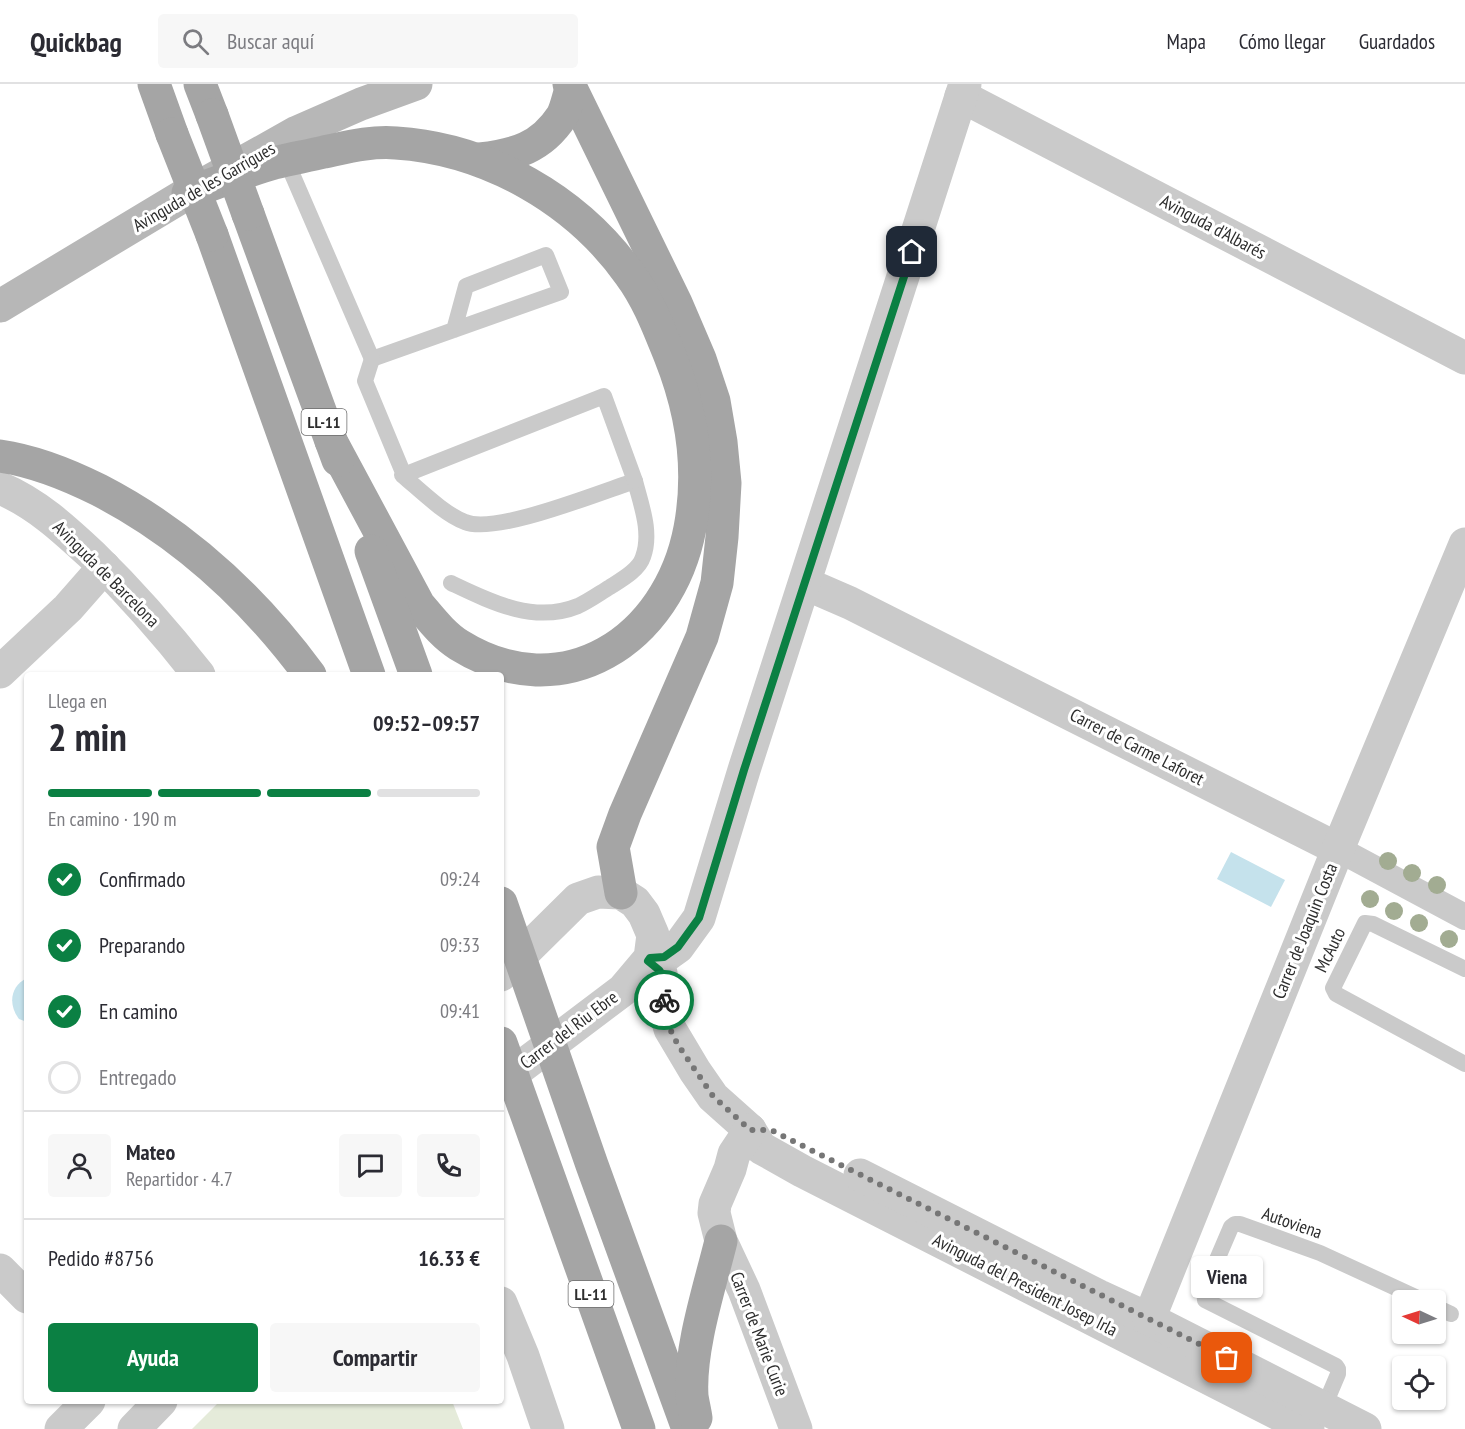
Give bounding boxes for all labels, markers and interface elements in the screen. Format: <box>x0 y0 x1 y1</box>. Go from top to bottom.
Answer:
search box <box>158 14 578 68</box>
text: Quickbag <box>30 23 122 60</box>
icon: search <box>179 25 212 58</box>
text: Buscar aquí <box>227 27 314 55</box>
text: Mapa <box>1167 28 1206 55</box>
text: Cómo llegar <box>1239 28 1326 55</box>
text: Guardados <box>1359 28 1435 55</box>
street label: Avinguda de les Garrigues <box>128 136 279 237</box>
street label: Avinguda d'Albarés <box>1156 189 1270 264</box>
pin <box>886 226 937 277</box>
icon: home <box>895 235 928 268</box>
road number: LL-11 <box>302 409 346 435</box>
street label: Avinguda de Barcelona <box>48 516 164 632</box>
text: Llega en <box>48 688 107 714</box>
street label: Carrer de Carme Laforet <box>1066 703 1208 790</box>
text: 09:52–09:57 <box>373 709 480 737</box>
text: 2 min <box>48 711 127 762</box>
text: En camino · 190 m <box>48 806 177 832</box>
street label: Carrer de Joaquin Costa <box>1267 859 1342 1002</box>
icon: check <box>48 863 81 896</box>
text: Confirmado <box>99 865 185 893</box>
text: 09:24 <box>440 866 480 892</box>
street label: McAuto <box>1309 924 1350 976</box>
icon: check <box>48 929 81 962</box>
text: Preparando <box>99 931 185 959</box>
text: 09:33 <box>440 932 480 958</box>
courier <box>634 970 694 1030</box>
icon: bike <box>648 984 681 1017</box>
street label: Carrer del Riu Ebre <box>515 985 622 1074</box>
icon: check <box>48 995 81 1028</box>
text: En camino <box>99 997 178 1025</box>
text: 09:41 <box>440 998 480 1024</box>
text: Entregado <box>99 1063 176 1091</box>
button: person <box>48 1134 111 1197</box>
button: chat <box>339 1134 402 1197</box>
button: phone <box>417 1134 480 1197</box>
text: Mateo <box>126 1138 175 1166</box>
text: Repartidor · 4.7 <box>126 1166 233 1192</box>
street label: Autoviena <box>1259 1202 1325 1244</box>
street label: Avinguda del President Josep Irla <box>929 1228 1121 1341</box>
text: Pedido #8756 <box>48 1244 154 1272</box>
text: 16.33 € <box>418 1244 480 1272</box>
callout: Viena <box>1191 1256 1263 1298</box>
text: Viena <box>1207 1264 1247 1290</box>
street label: Carrer de Marie Curie <box>725 1268 794 1399</box>
road number: LL-11 <box>568 1281 614 1307</box>
north arrow <box>1392 1290 1446 1344</box>
map controls <box>1392 1290 1446 1410</box>
button: Ayuda <box>48 1323 258 1392</box>
button: Compartir <box>270 1323 480 1392</box>
pin <box>1201 1332 1252 1383</box>
icon: bag <box>1210 1341 1243 1374</box>
button: locate <box>1392 1356 1446 1410</box>

